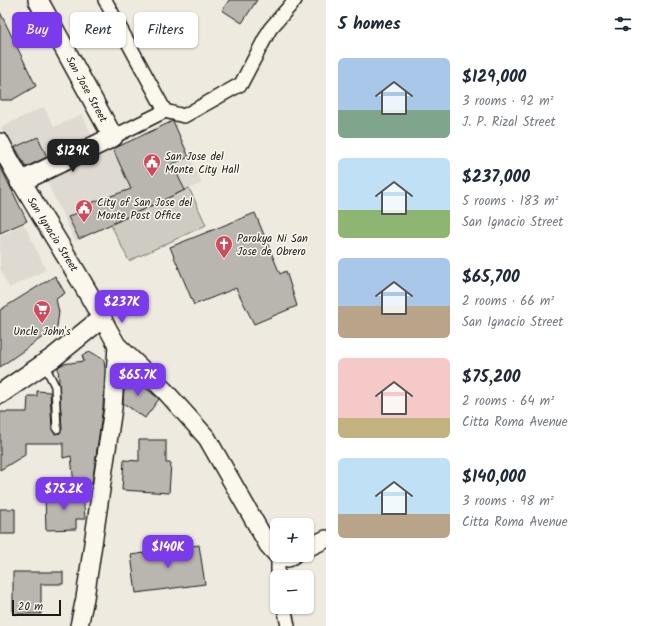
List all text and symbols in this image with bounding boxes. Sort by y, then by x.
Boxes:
text: 5 homes [338,11,401,38]
chip: Buy [12,12,62,48]
chip: Rent [70,12,126,48]
chip: Filters [134,12,198,48]
icon: filters [612,13,634,35]
street label: San Jose Street [60,53,112,127]
text: $129,000 [462,64,526,91]
icon: home [370,74,418,122]
text: 3 rooms · 92 m² [462,91,554,112]
text: J. P. Rizal Street [462,112,556,133]
pin: $129K [45,139,101,173]
text: $129K [56,141,90,162]
place label: San Jose del Monte City Hall [165,148,239,179]
public building icon: San Jose del Monte City Hall [142,152,162,177]
text: $237,000 [462,164,530,191]
icon: home [370,174,418,222]
text: 5 rooms · 183 m² [462,191,559,212]
street label: San Ignacio Street [22,193,83,276]
place label: City of San Jose del Monte Post Office [97,194,192,225]
public building icon: City of San Jose del Monte Post Office [74,198,94,223]
text: San Ignacio Street [462,212,563,233]
place label: Parokya Ni San Jose de Obrero [237,230,308,261]
church icon: Parokya Ni San Jose de Obrero [214,234,234,259]
text: $65,700 [462,264,520,291]
icon: home [370,274,418,322]
pin: $237K [94,290,150,324]
text: 2 rooms · 66 m² [462,291,554,312]
text: $237K [104,292,140,313]
supermarket icon: Uncle John's [32,299,52,324]
text: San Ignacio Street [462,312,563,333]
place label: Uncle John's [13,323,71,341]
pin: $65.7K [105,363,171,397]
text: $75,200 [462,364,521,391]
text: $65.7K [119,365,157,386]
icon: home [370,374,418,422]
text: 2 rooms · 64 m² [462,391,554,412]
text: Citta Roma Avenue [462,412,568,433]
text: $140,000 [462,464,526,491]
icon: home [370,474,418,522]
pin: $75.2K [31,477,97,511]
text: $75.2K [45,479,83,500]
text: 3 rooms · 98 m² [462,491,554,512]
text: Citta Roma Avenue [462,512,568,533]
map controls [270,518,314,614]
button: + [270,518,314,562]
pin: $140K [140,535,196,569]
text: $140K [151,537,185,558]
button: − [270,570,314,614]
scale bar [12,598,61,617]
text: 20 m [18,598,43,616]

